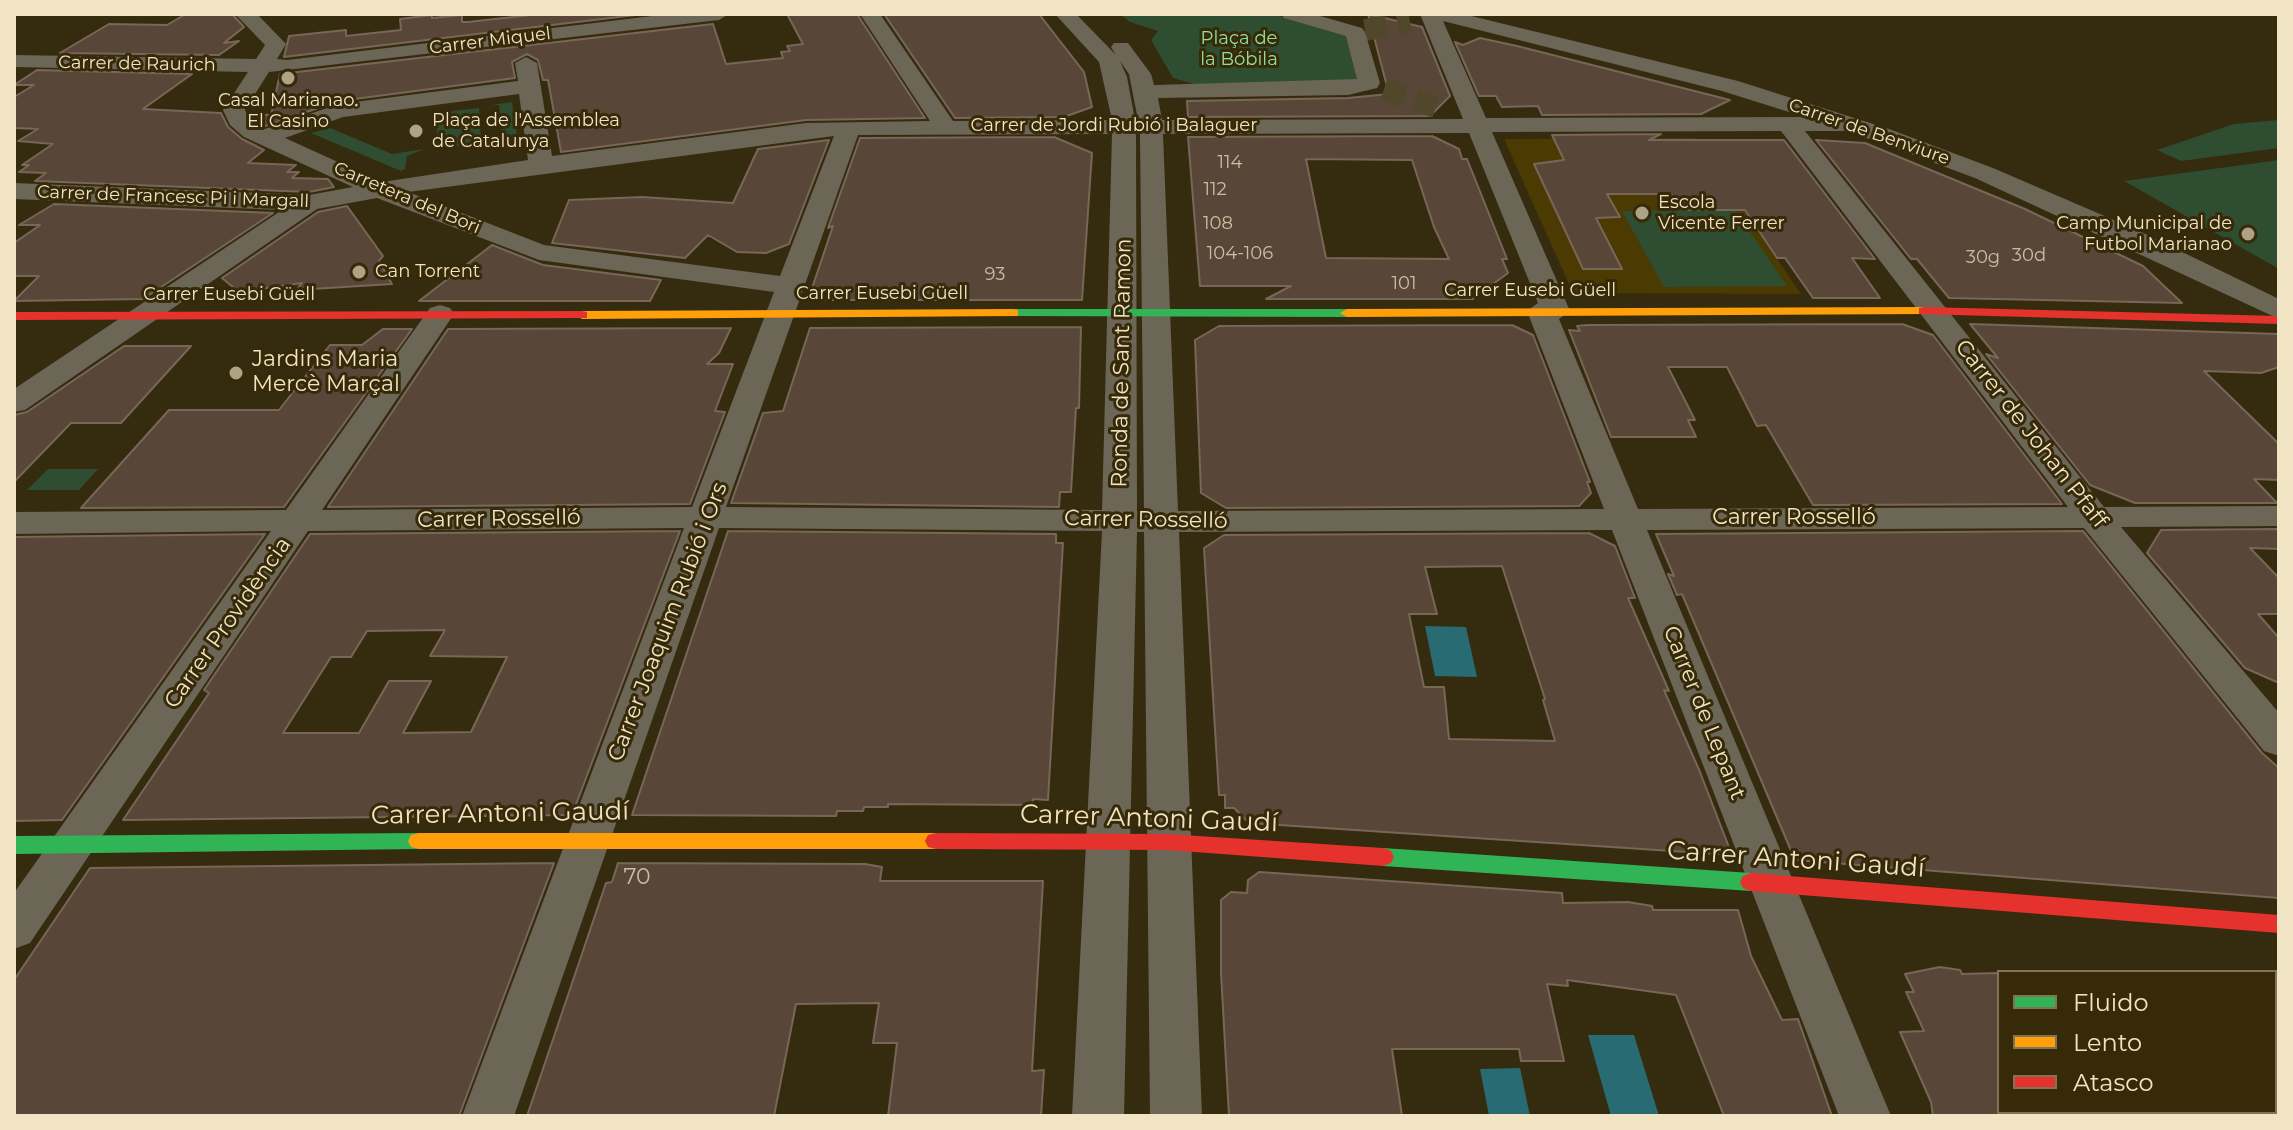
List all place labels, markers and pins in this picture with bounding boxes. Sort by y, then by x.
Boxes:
marker: Casal Marianao. El Casino [279,69,297,87]
place label: Casal Marianao. El Casino [218,90,358,132]
place label: Plaça de l'Assemblea de Catalunya [432,110,620,152]
marker: Plaça de l'Assemblea de Catalunya [407,122,425,140]
place label: Escola Vicente Ferrer [1658,192,1785,234]
marker: Escola Vicente Ferrer [1633,204,1651,222]
place label: Camp Municipal de Futbol Marianao [2056,213,2232,256]
marker: Camp Municipal de Futbol Marianao [2239,225,2257,243]
place label: Can Torrent [375,261,480,283]
marker: Can Torrent [350,263,368,281]
place label: Jardins Maria Mercè Marçal [252,347,400,398]
marker: Jardins Maria Mercè Marçal [227,364,245,382]

